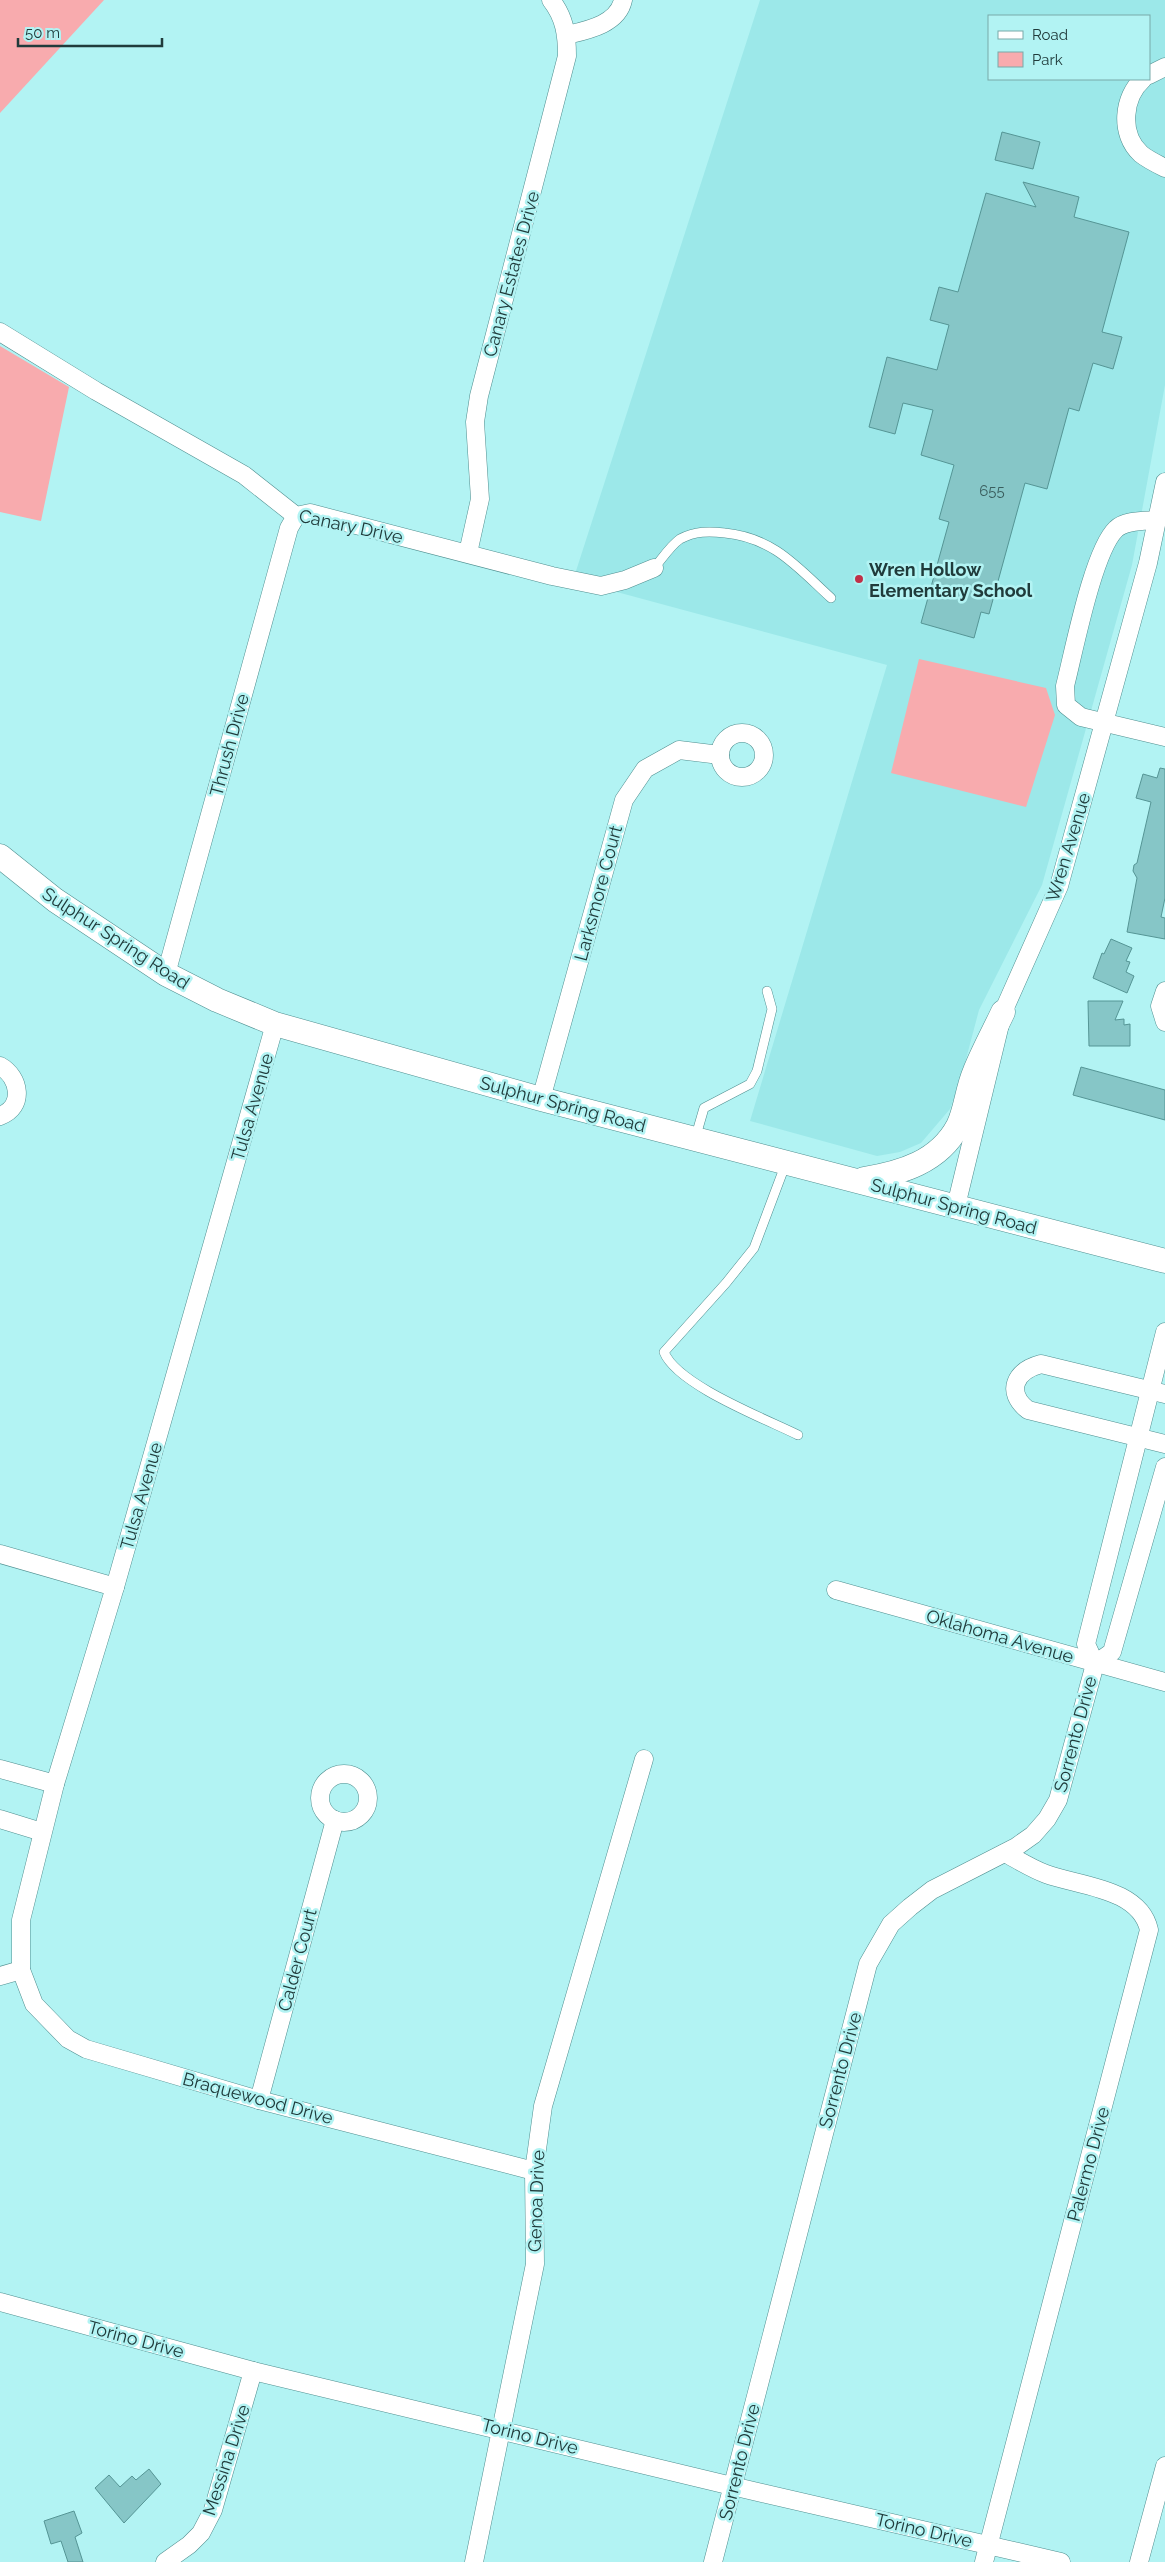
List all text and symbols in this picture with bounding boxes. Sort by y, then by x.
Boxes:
scale bar [18,15,161,47]
legend [988,15,1150,80]
text: 50 m [25,24,60,42]
text: Road [1032,26,1068,44]
text: Park [1032,51,1063,69]
street label: Canary Estates Drive [479,188,543,359]
house number: 655 [979,482,1005,500]
street label: Canary Drive [297,505,405,547]
place label: Wren Hollow Elementary School [869,559,1033,601]
marker: Wren Hollow Elementary School [853,573,865,585]
street label: Thrush Drive [205,691,253,799]
street label: Wren Avenue [1042,790,1095,904]
street label: Larksmore Court [570,823,626,963]
street label: Sulphur Spring Road [39,883,193,993]
street label: Tulsa Avenue [227,1050,277,1163]
street label: Sulphur Spring Road [478,1072,648,1136]
street label: Sulphur Spring Road [869,1174,1039,1238]
street label: Tulsa Avenue [116,1439,166,1552]
street label: Oklahoma Avenue [924,1605,1077,1667]
street label: Sorrento Drive [1049,1673,1101,1794]
street label: Calder Court [273,1906,321,2014]
street label: Sorrento Drive [814,2009,866,2130]
street label: Braquewood Drive [181,2068,336,2128]
street label: Palermo Drive [1063,2104,1113,2223]
street label: Genoa Drive [524,2149,548,2252]
street label: Torino Drive [86,2316,187,2362]
street label: Messina Drive [198,2401,254,2518]
street label: Sorrento Drive [714,2401,764,2522]
street label: Torino Drive [480,2414,581,2458]
street label: Torino Drive [874,2509,975,2551]

